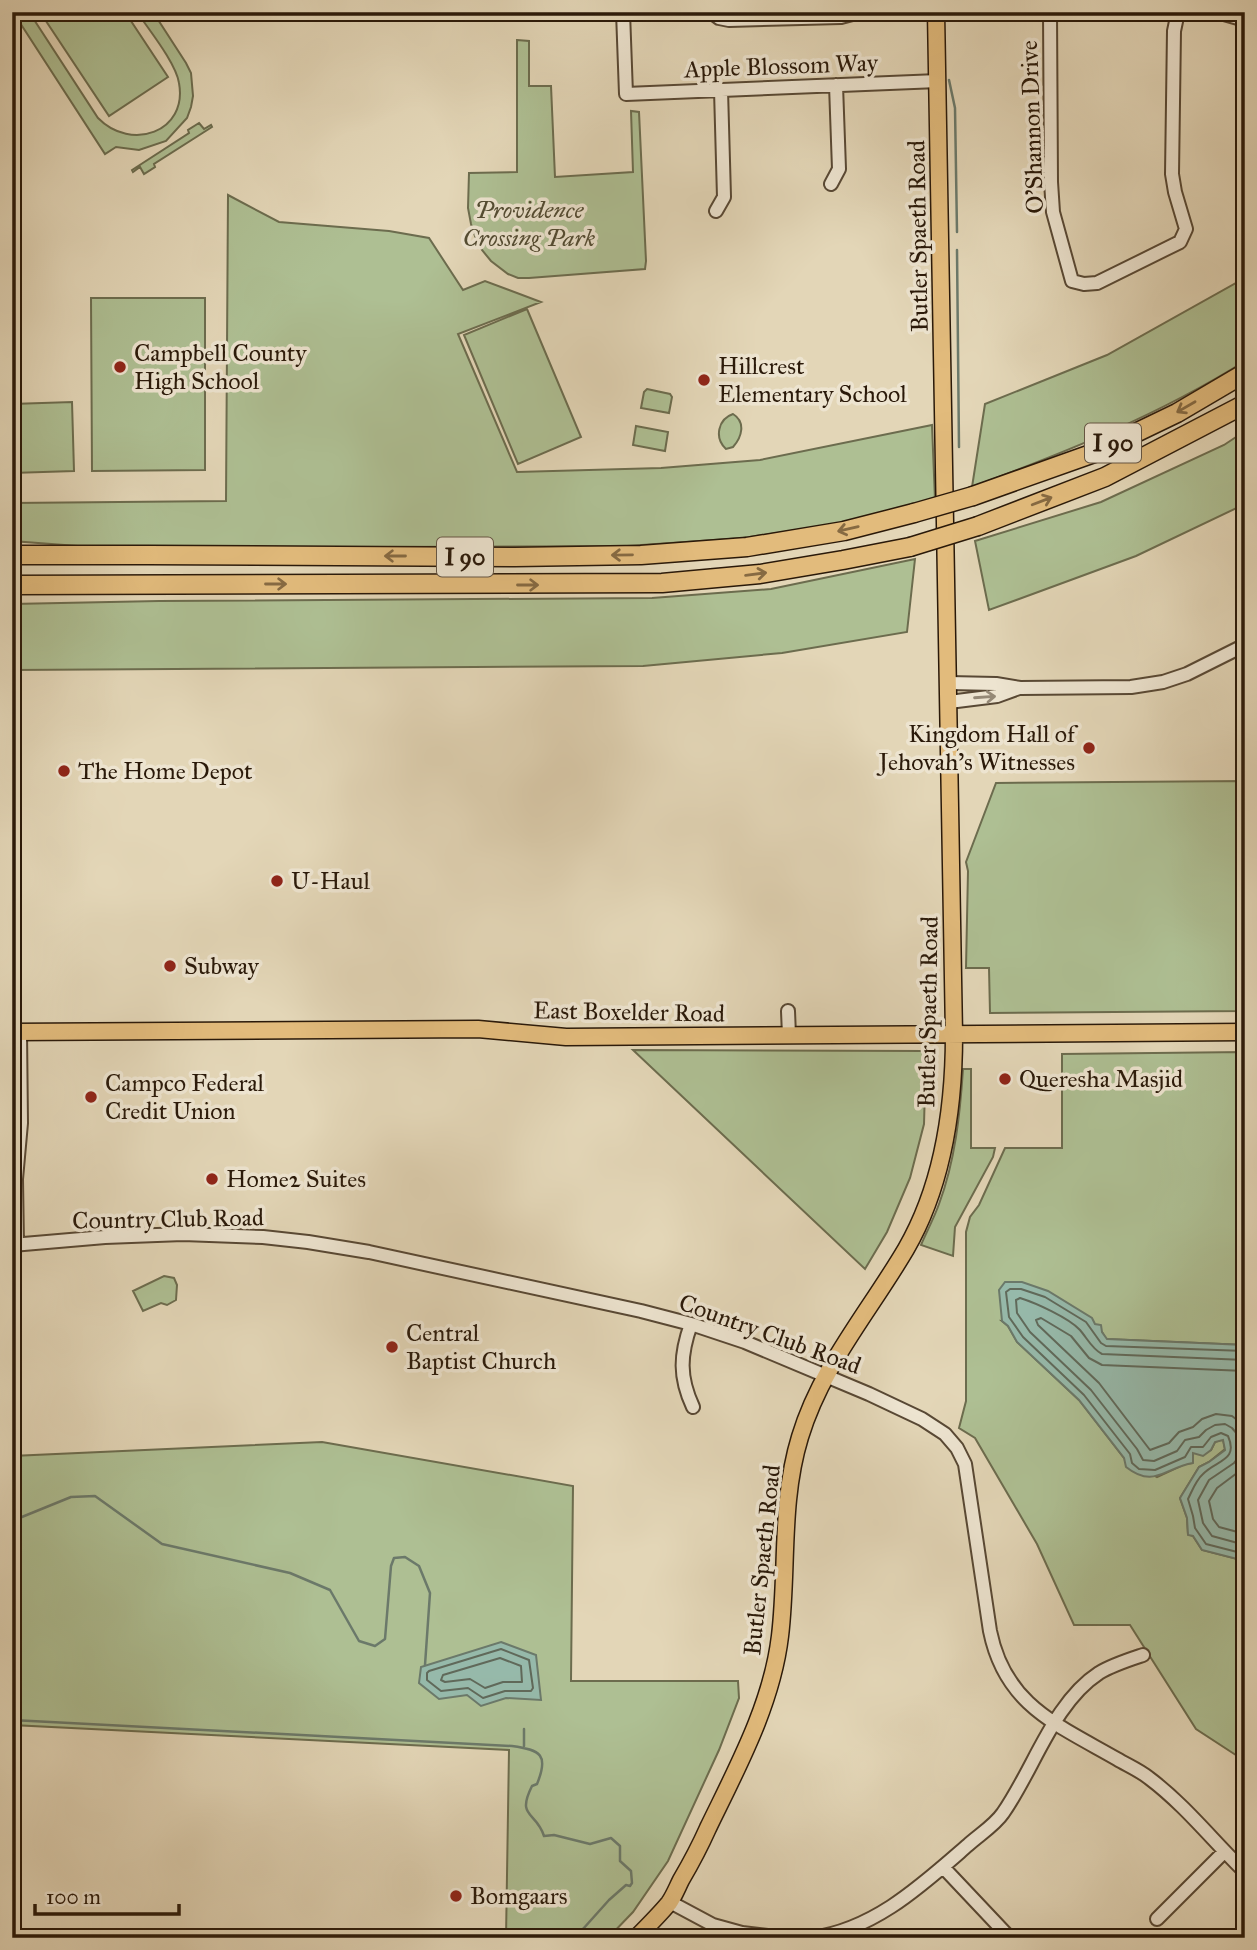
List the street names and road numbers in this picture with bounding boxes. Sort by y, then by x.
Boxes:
street label: O'Shannon Drive [1014,40,1050,214]
street label: Apple Blossom Way [683,48,879,84]
street label: Butler Spaeth Road [901,140,935,332]
road number: I 90 [1085,424,1141,462]
road number: I 90 [437,538,493,576]
street label: Butler Spaeth Road [911,916,945,1108]
street label: East Boxelder Road [533,995,725,1029]
street label: Country Club Road [72,1202,264,1236]
street label: Country Club Road [675,1287,865,1381]
street label: Butler Spaeth Road [737,1463,787,1657]

